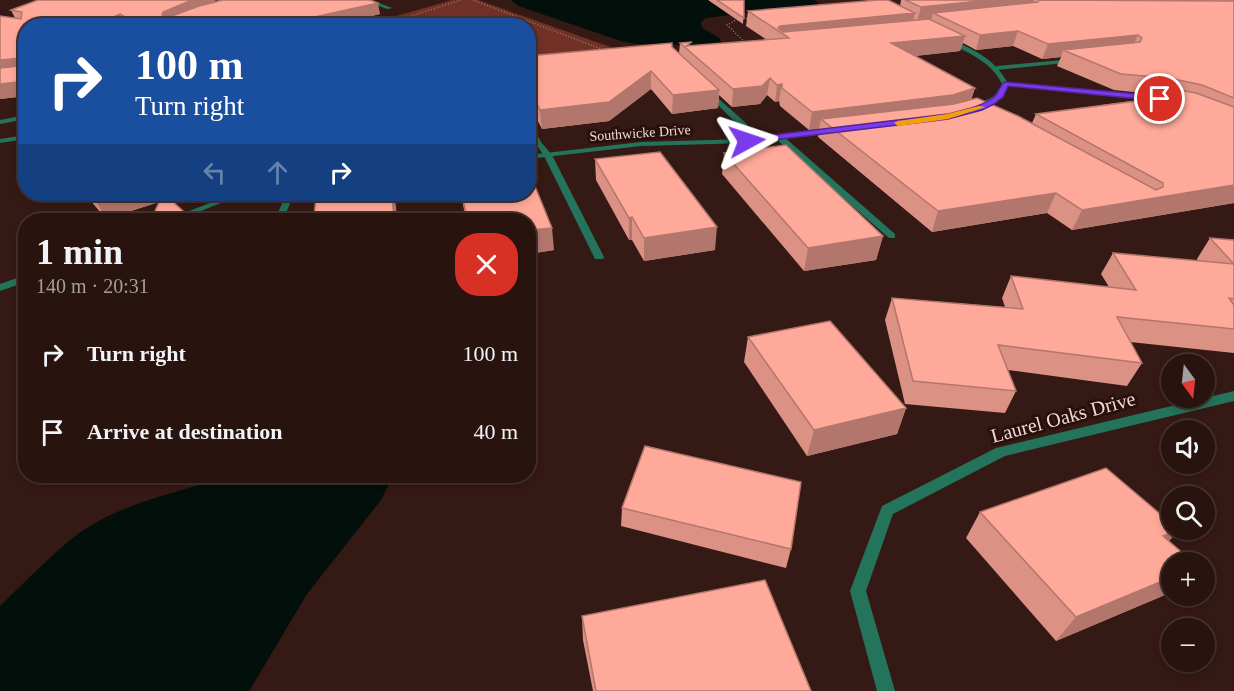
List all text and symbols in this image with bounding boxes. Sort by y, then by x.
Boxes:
icon: right [36,42,114,120]
text: 100 m [135,42,244,88]
pin [1134,73,1185,124]
icon: arrive [1143,82,1176,115]
text: Turn right [135,91,244,121]
position arrow [715,109,779,173]
street label: Southwicke Drive [589,122,691,144]
icon: left [198,156,231,189]
icon: ahead [261,156,294,189]
icon: right [324,156,357,189]
text: 1 min [36,232,123,272]
button: close [455,233,518,296]
text: 140 m · 20:31 [36,275,149,297]
icon: right [36,338,69,371]
text: Turn right [87,341,186,366]
text: 100 m [462,341,518,366]
north arrow [1161,354,1215,408]
map controls [1161,354,1215,672]
street label: Laurel Oaks Drive [988,387,1138,447]
icon: arrive [36,416,69,449]
text: Arrive at destination [87,419,283,444]
text: 40 m [473,419,518,444]
button: sound [1161,420,1215,474]
button: search [1161,486,1215,540]
button: + [1161,552,1215,606]
button: − [1161,618,1215,672]

